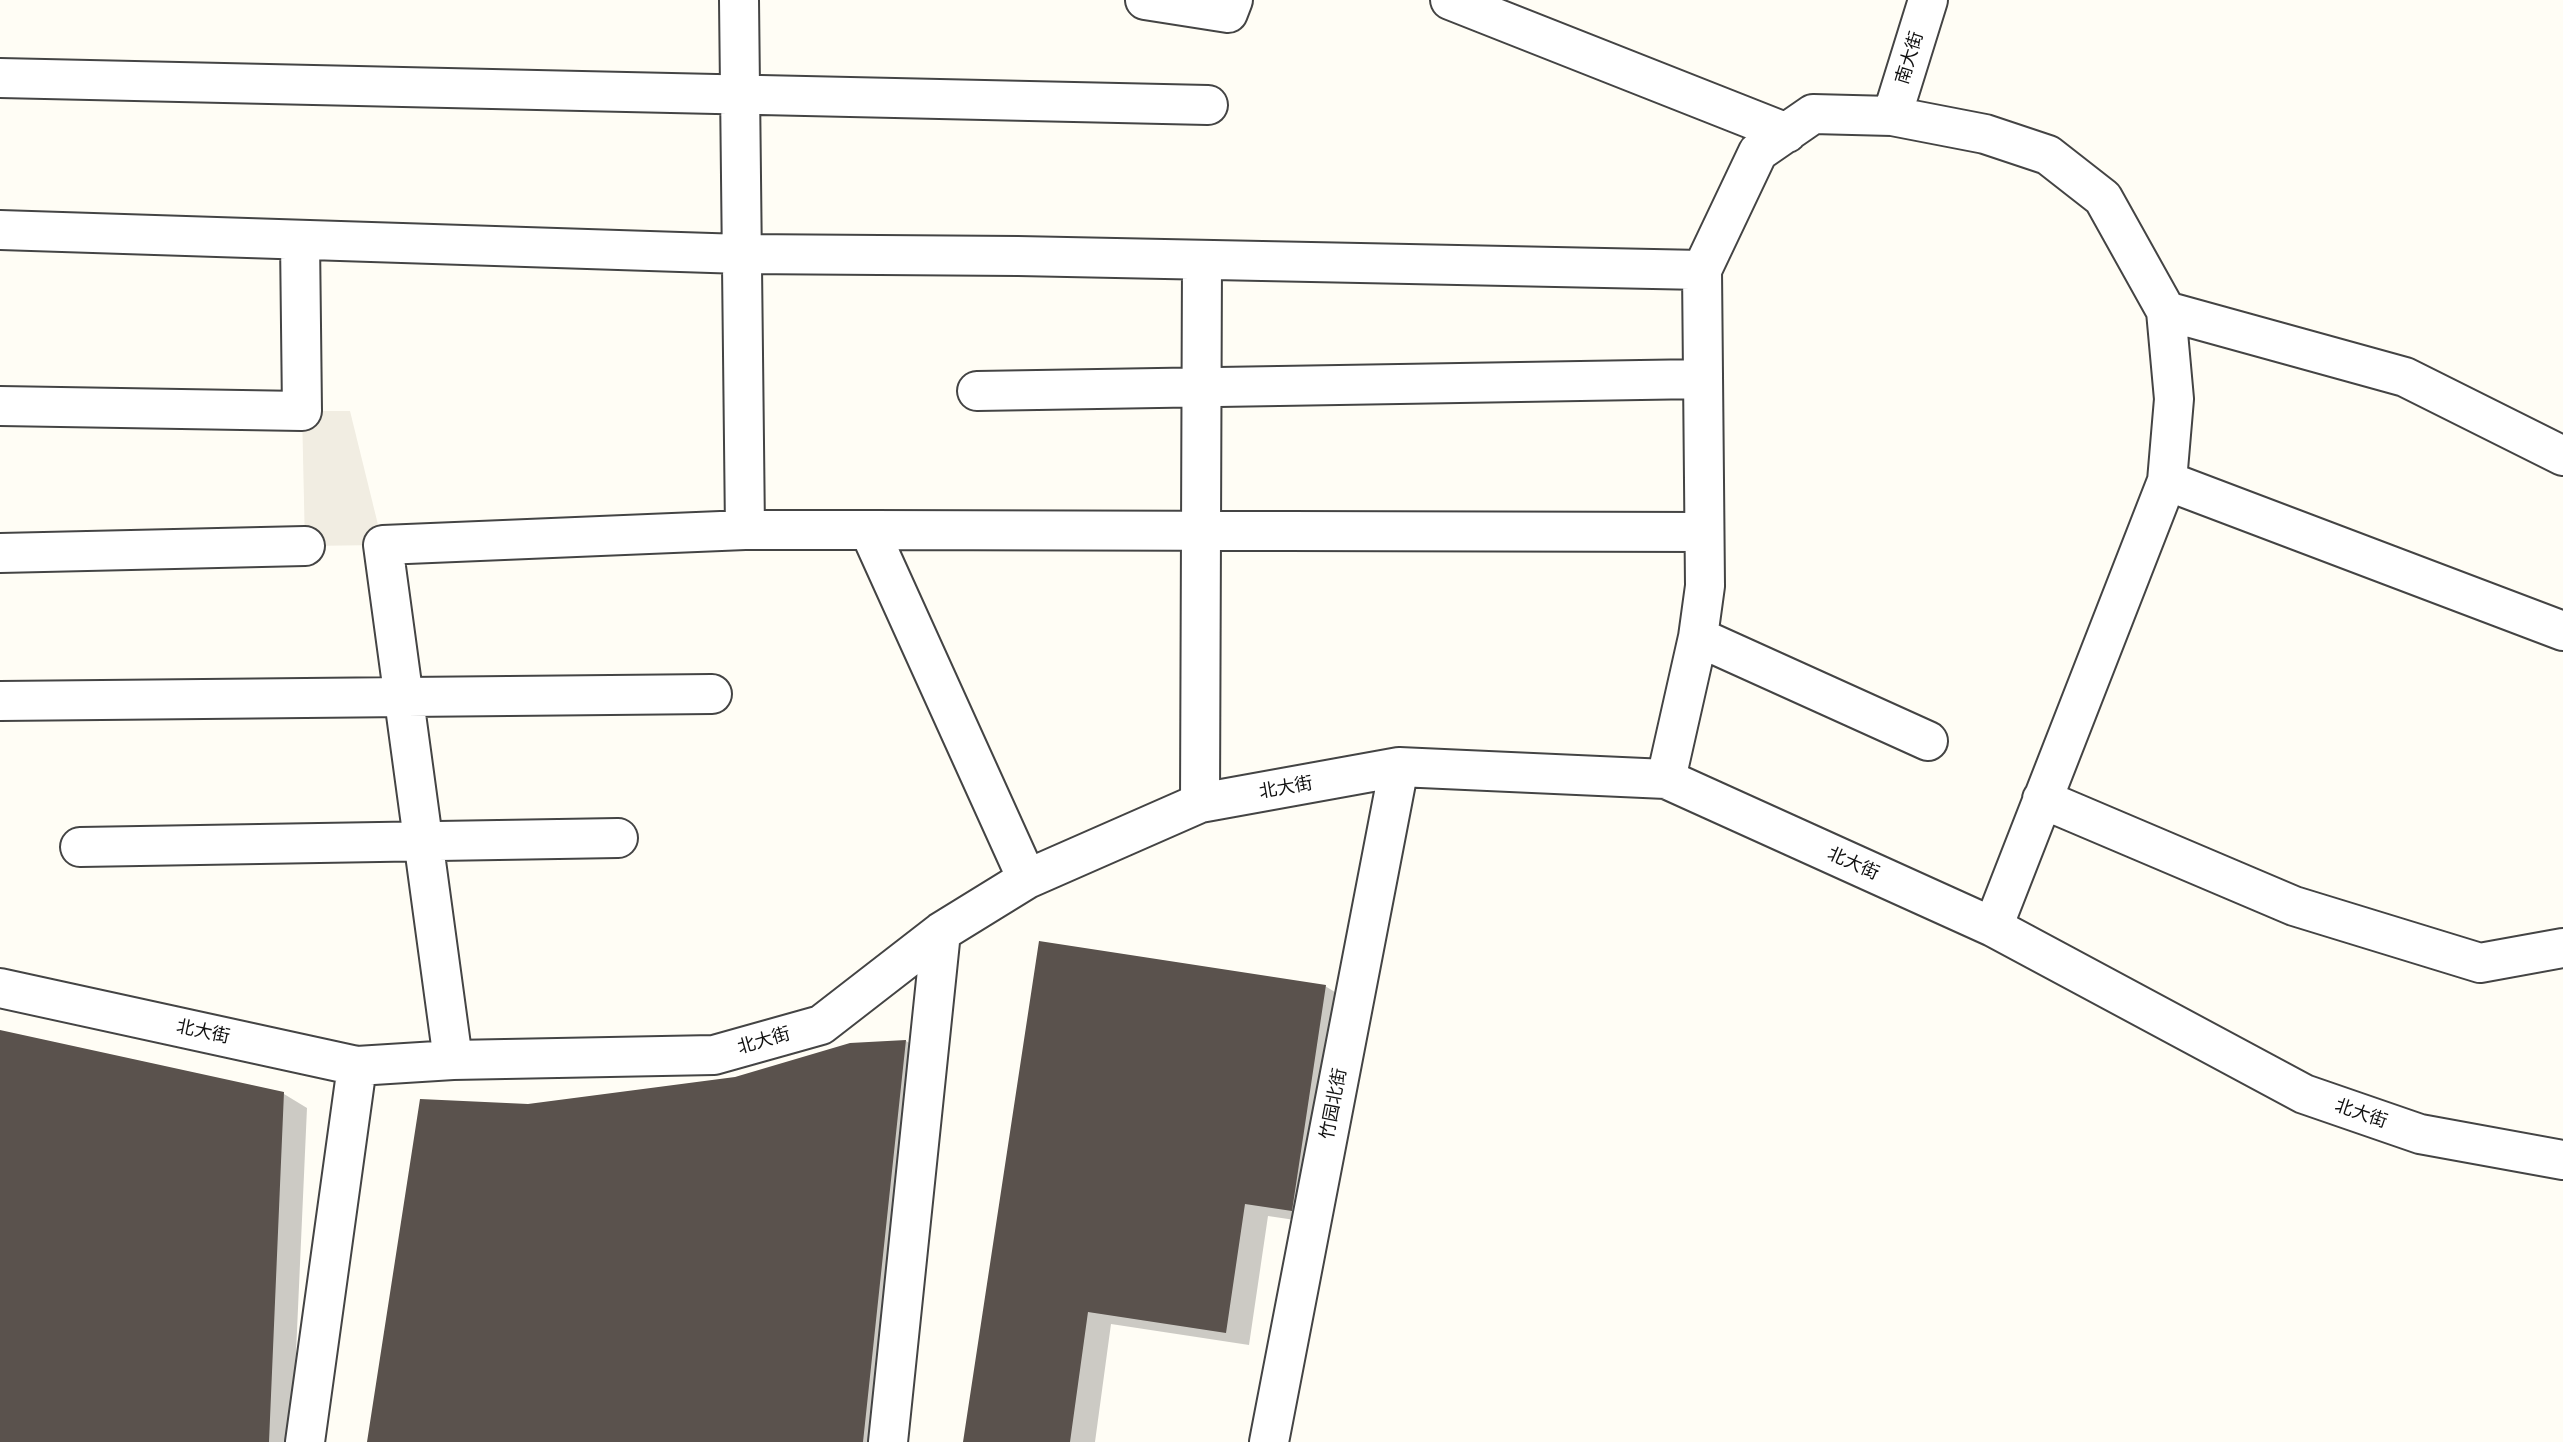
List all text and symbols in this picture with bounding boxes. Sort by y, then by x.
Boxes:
street label: 南大街 [1892,29,1928,87]
street label: 北大街 [1258,773,1314,803]
street label: 北大街 [1824,843,1882,885]
street label: 北大街 [174,1016,232,1048]
street label: 北大街 [735,1023,793,1059]
street label: 竹园北街 [1317,1067,1351,1141]
street label: 北大街 [2332,1095,2390,1133]

